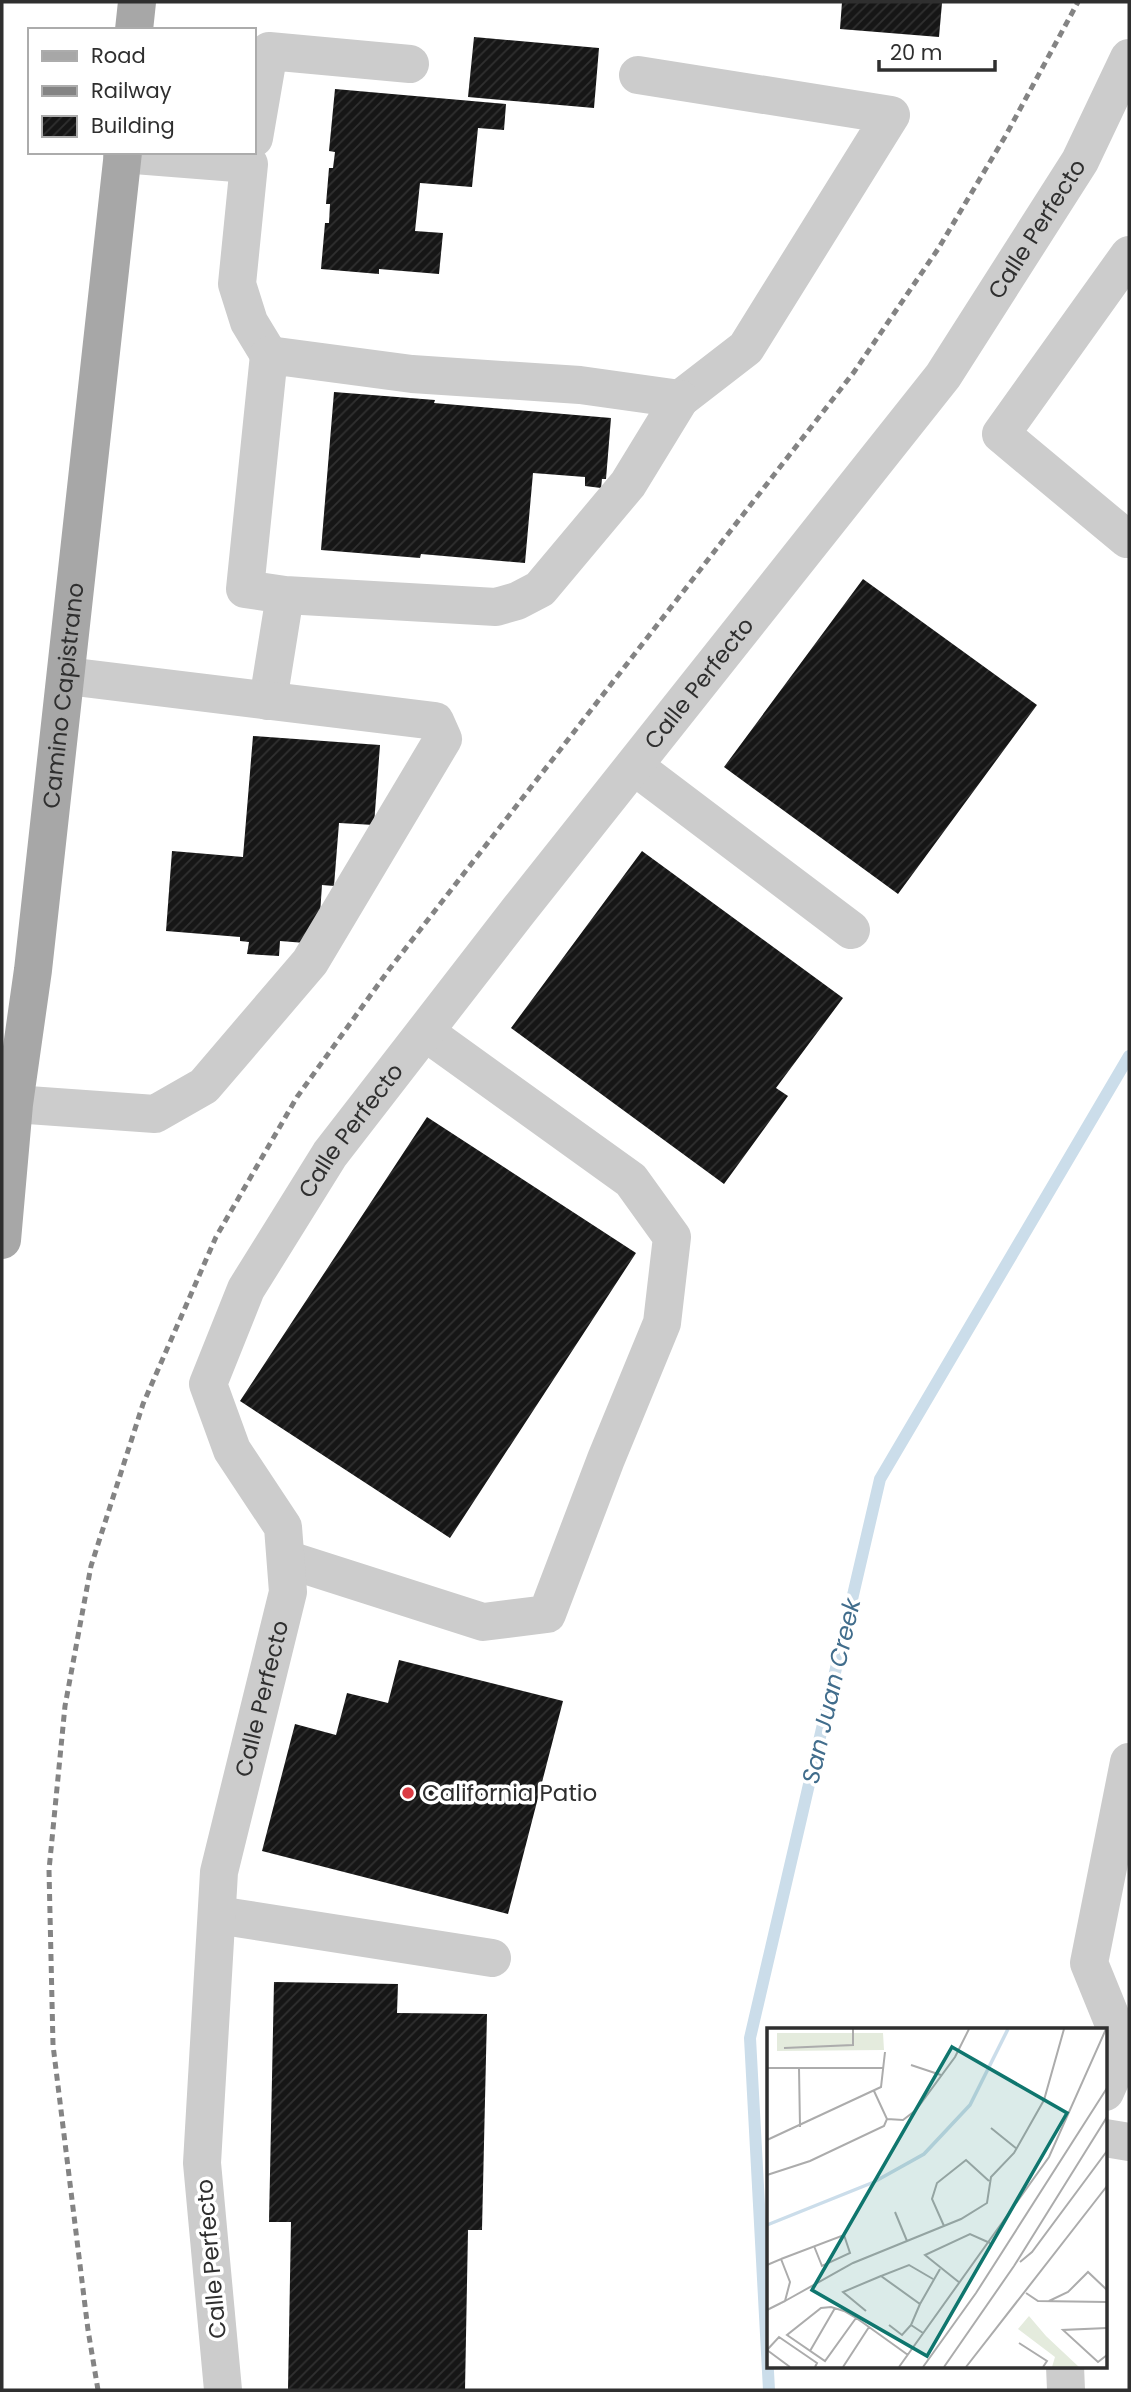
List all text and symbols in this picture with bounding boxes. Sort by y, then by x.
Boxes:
legend [28,28,256,154]
scale bar [879,28,995,72]
text: 20 m [890,38,943,67]
text: Road [91,41,146,70]
text: Railway [91,76,172,105]
text: Building [91,111,175,140]
street label: Calle Perfecto [980,153,1093,305]
street label: Camino Capistrano [35,581,92,810]
street label: Calle Perfecto [637,611,761,756]
street label: Calle Perfecto [291,1056,411,1204]
water label: San Juan Creek [794,1594,869,1787]
street label: Calle Perfecto [227,1617,296,1780]
place label: California Patio [422,1777,597,1809]
marker: California Patio [400,1785,416,1801]
inset map [767,2028,1106,2368]
street label: Calle Perfecto [188,2178,234,2340]

